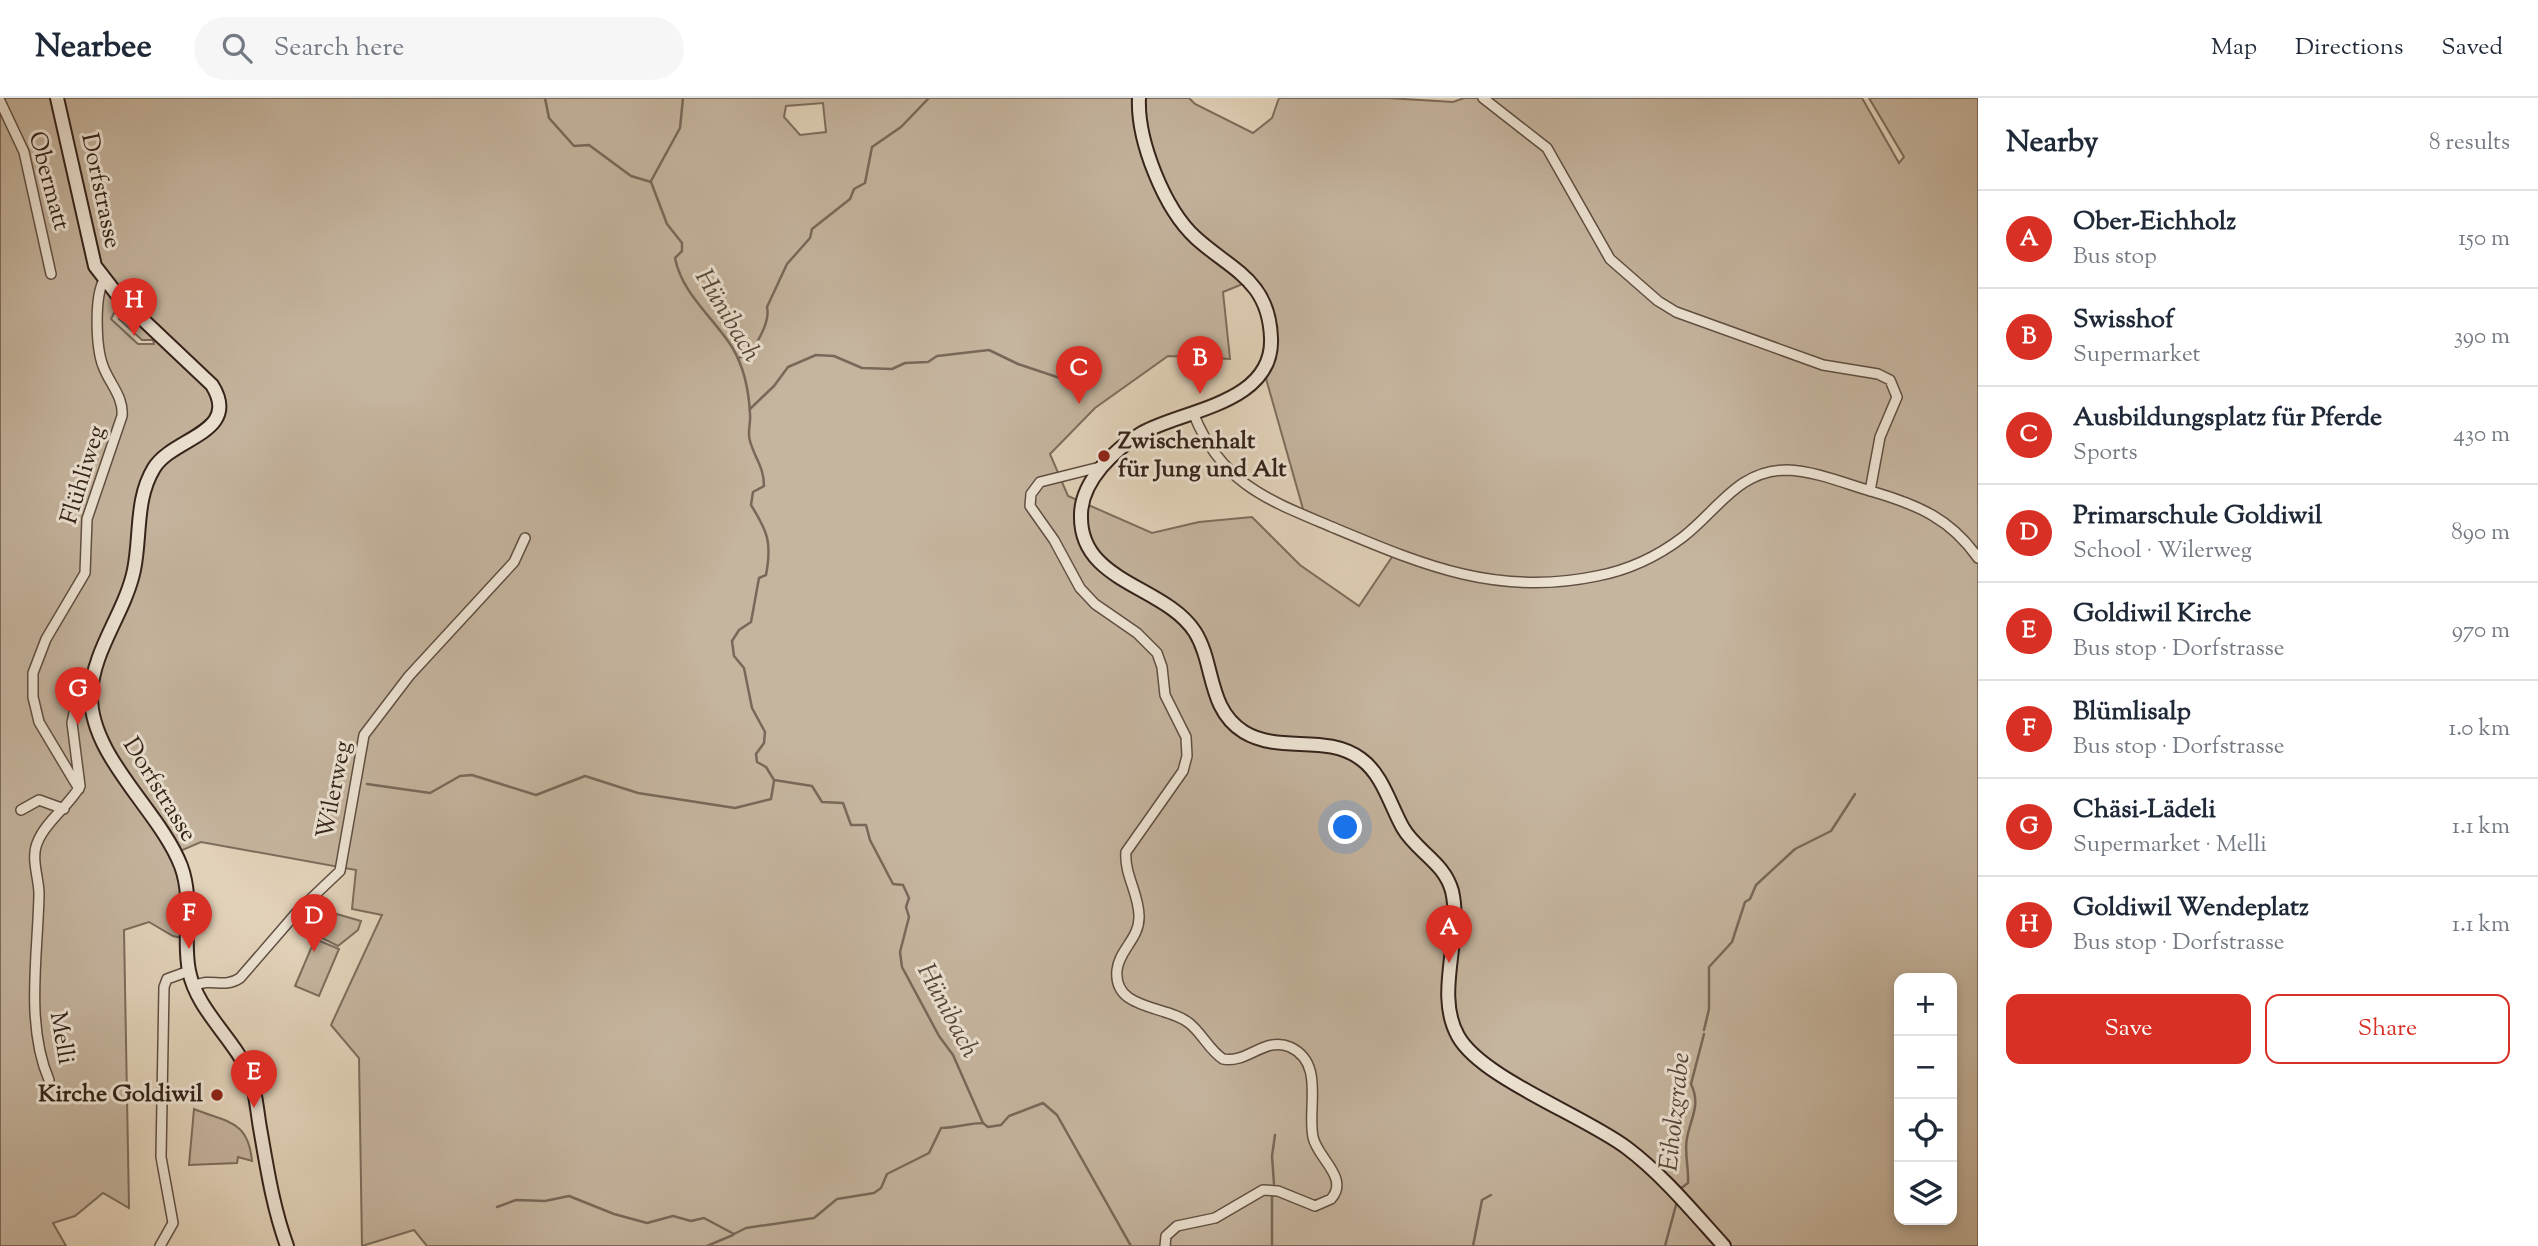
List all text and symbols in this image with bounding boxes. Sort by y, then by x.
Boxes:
search box [194,17,684,80]
text: Nearbee [35,24,152,72]
icon: search [218,29,256,67]
text: Search here [274,30,404,67]
text: Map [2211,31,2257,65]
text: Directions [2295,31,2403,65]
text: Saved [2441,31,2503,65]
text: Nearby [2006,122,2098,165]
text: 8 results [2429,127,2510,160]
street label: Obermatt [19,128,77,234]
street label: Dorfstrasse [71,130,129,252]
text: Ober-Eichholz [2073,204,2236,241]
text: A [2020,223,2038,256]
text: 150 m [2458,223,2510,256]
text: Bus stop [2073,241,2157,274]
water label: Hünibach [685,263,769,370]
pin: H [111,278,157,336]
text: Swisshof [2073,302,2174,339]
text: B [2022,321,2036,354]
text: 390 m [2454,321,2510,354]
pin: B [1177,336,1223,394]
text: Supermarket [2073,339,2200,372]
pin: C [1056,346,1102,404]
text: Ausbildungsplatz für Pferde [2073,400,2382,437]
text: C [2020,419,2038,452]
text: 430 m [2453,419,2510,452]
street label: Flühliweg [53,421,115,528]
place label: Zwischenhalt für Jung und Alt [1118,425,1287,487]
text: Sports [2073,437,2138,470]
marker: Zwischenhalt für Jung und Alt [1096,448,1112,464]
text: Primarschule Goldiwil [2073,498,2322,535]
text: D [2020,517,2038,550]
text: 890 m [2451,517,2510,550]
text: School · Wilerweg [2073,535,2252,568]
text: Goldiwil Kirche [2073,596,2252,633]
text: E [2022,615,2036,648]
text: 970 m [2452,615,2510,648]
text: Bus stop · Dorfstrasse [2073,633,2285,666]
pin: G [55,667,101,725]
text: Blümlisalp [2073,694,2191,731]
text: F [2023,713,2035,746]
text: 1.0 km [2448,713,2510,746]
street label: Dorfstrasse [114,731,204,849]
text: Bus stop · Dorfstrasse [2073,731,2285,764]
street label: Wilerweg [309,738,361,842]
text: Chäsi-Lädeli [2073,792,2216,829]
your location [1328,810,1362,844]
text: G [2020,811,2038,844]
text: 1.1 km [2452,811,2510,844]
text: Supermarket · Melli [2073,829,2267,862]
text: Goldiwil Wendeplatz [2073,890,2309,927]
pin: F [166,891,212,949]
pin: D [291,894,337,952]
pin: A [1426,905,1472,963]
text: H [2020,909,2038,942]
text: 1.1 km [2452,909,2510,942]
text: Bus stop · Dorfstrasse [2073,927,2285,960]
water label: Hünibach [907,957,988,1065]
map controls [1894,973,1957,1225]
button: + [1894,973,1957,1036]
button: Save [2006,994,2251,1064]
button: Share [2265,994,2510,1064]
street label: Melli [40,1009,82,1067]
button: − [1894,1036,1957,1099]
pin: E [231,1050,277,1108]
water label: Eiholzgrabe [1651,1051,1701,1173]
place label: Kirche Goldiwil [38,1078,203,1112]
marker: Kirche Goldiwil [209,1087,225,1103]
button: locate [1894,1099,1957,1162]
button: layers [1894,1162,1957,1225]

